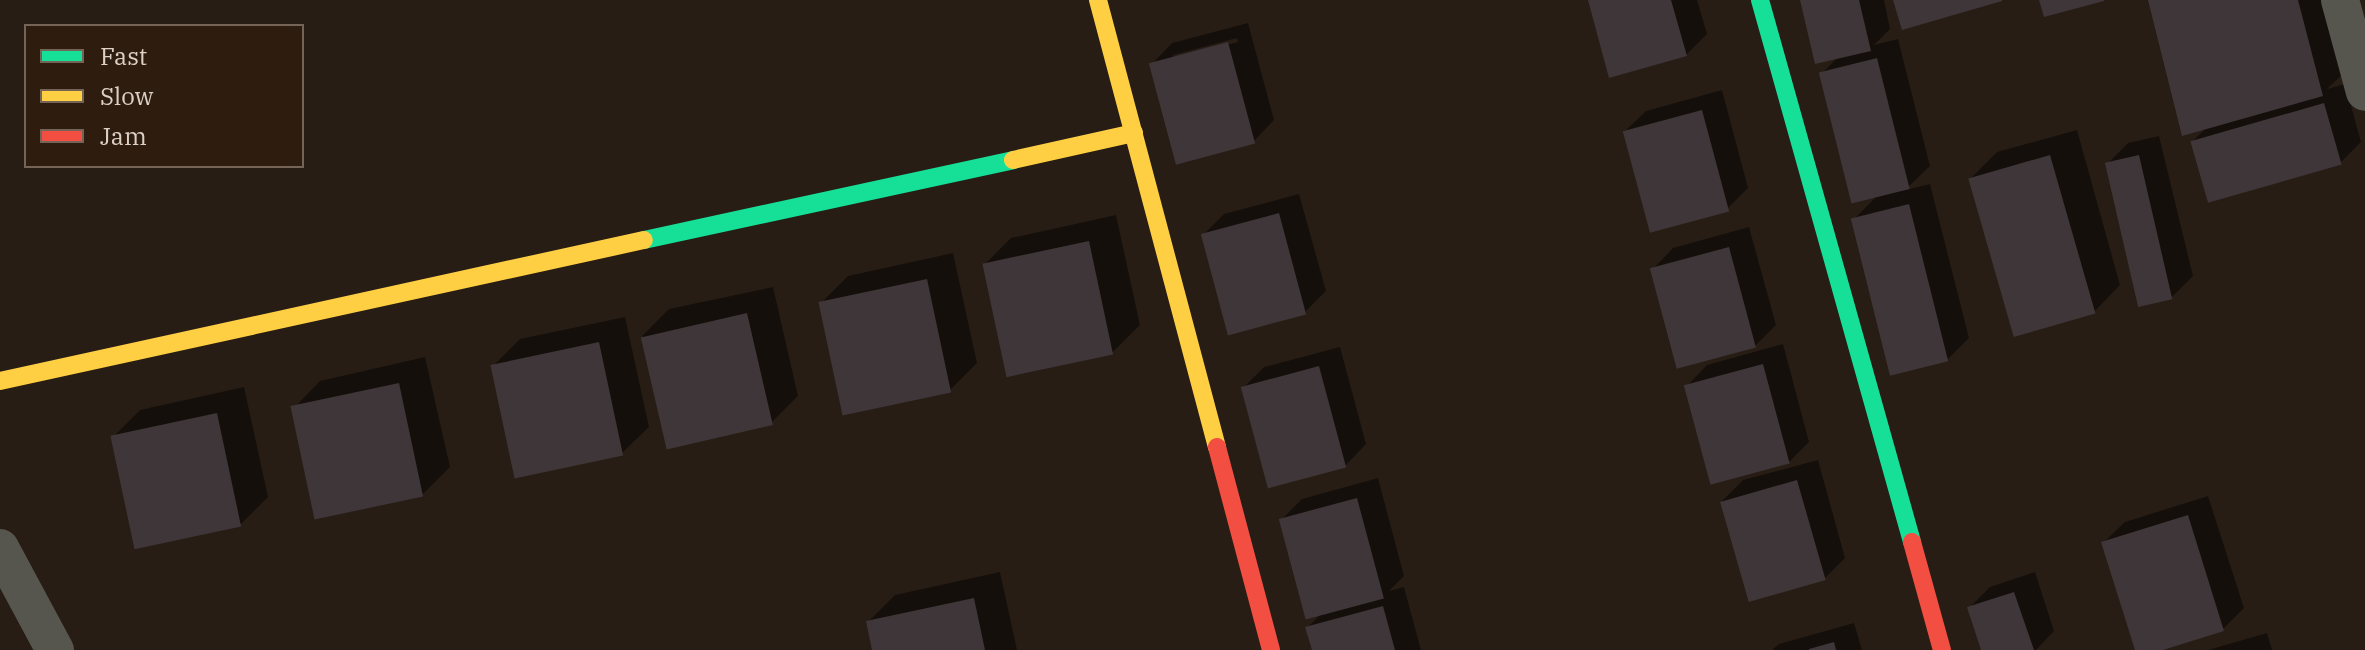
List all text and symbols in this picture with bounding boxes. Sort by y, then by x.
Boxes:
legend [24,24,304,168]
text: Fast [100,40,147,72]
text: Slow [100,80,153,112]
text: Jam [100,120,147,152]

